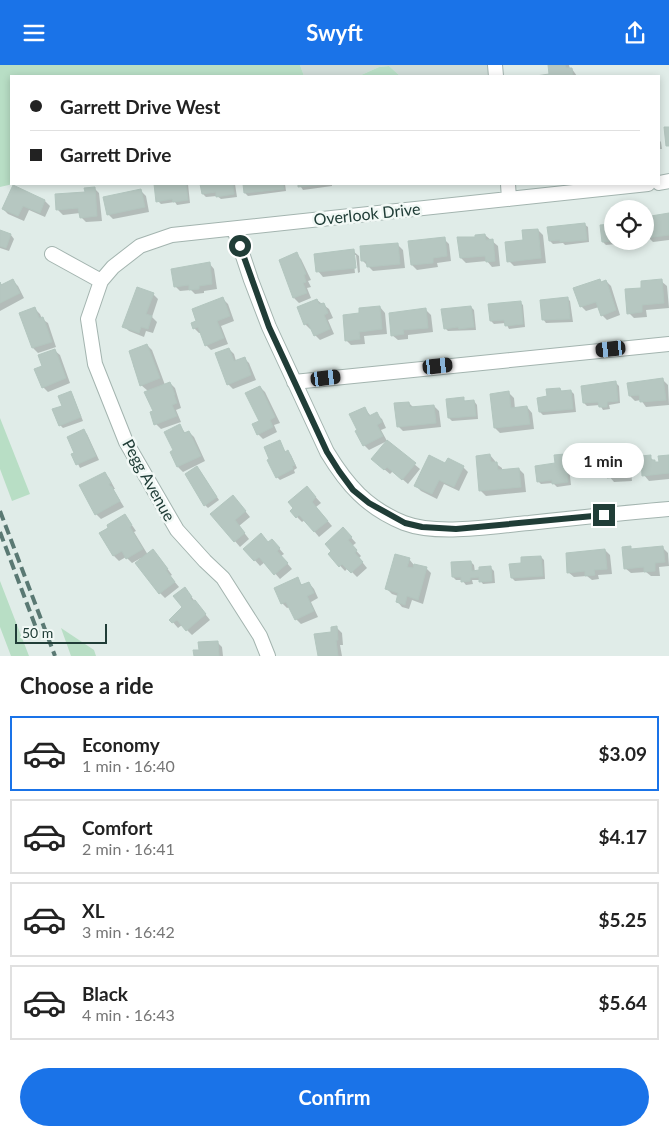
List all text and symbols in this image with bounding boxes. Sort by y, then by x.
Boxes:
icon: menu [20,19,48,47]
text: Swyft [306,19,363,46]
icon: share [621,19,649,47]
text: Garrett Drive West [60,95,220,118]
text: Garrett Drive [60,143,171,166]
street label: Overlook Drive [313,198,421,229]
map controls [604,200,654,250]
button: locate [604,200,654,250]
route start [229,235,251,257]
car [595,340,626,358]
car [422,357,453,375]
car [310,369,341,387]
street label: Pegg Avenue [119,435,180,524]
callout: 1 min [563,443,645,477]
text: 1 min [583,451,623,470]
route end [593,504,615,526]
scale bar [15,621,108,644]
text: 50 m [22,624,53,641]
text: Choose a ride [20,672,154,699]
icon: car [22,731,67,776]
text: Economy [82,733,160,756]
text: $3.09 [598,742,647,765]
text: 1 min · 16:40 [82,756,175,775]
icon: car [22,814,67,859]
text: Comfort [82,816,153,839]
text: $4.17 [598,825,647,848]
text: 2 min · 16:41 [82,839,175,858]
icon: car [22,897,67,942]
text: XL [82,899,105,922]
text: $5.25 [598,908,647,931]
text: 3 min · 16:42 [82,922,175,941]
icon: car [22,980,67,1025]
text: Black [82,982,128,1005]
text: $5.64 [598,991,647,1014]
text: 4 min · 16:43 [82,1005,175,1024]
button: Confirm [20,1068,649,1126]

